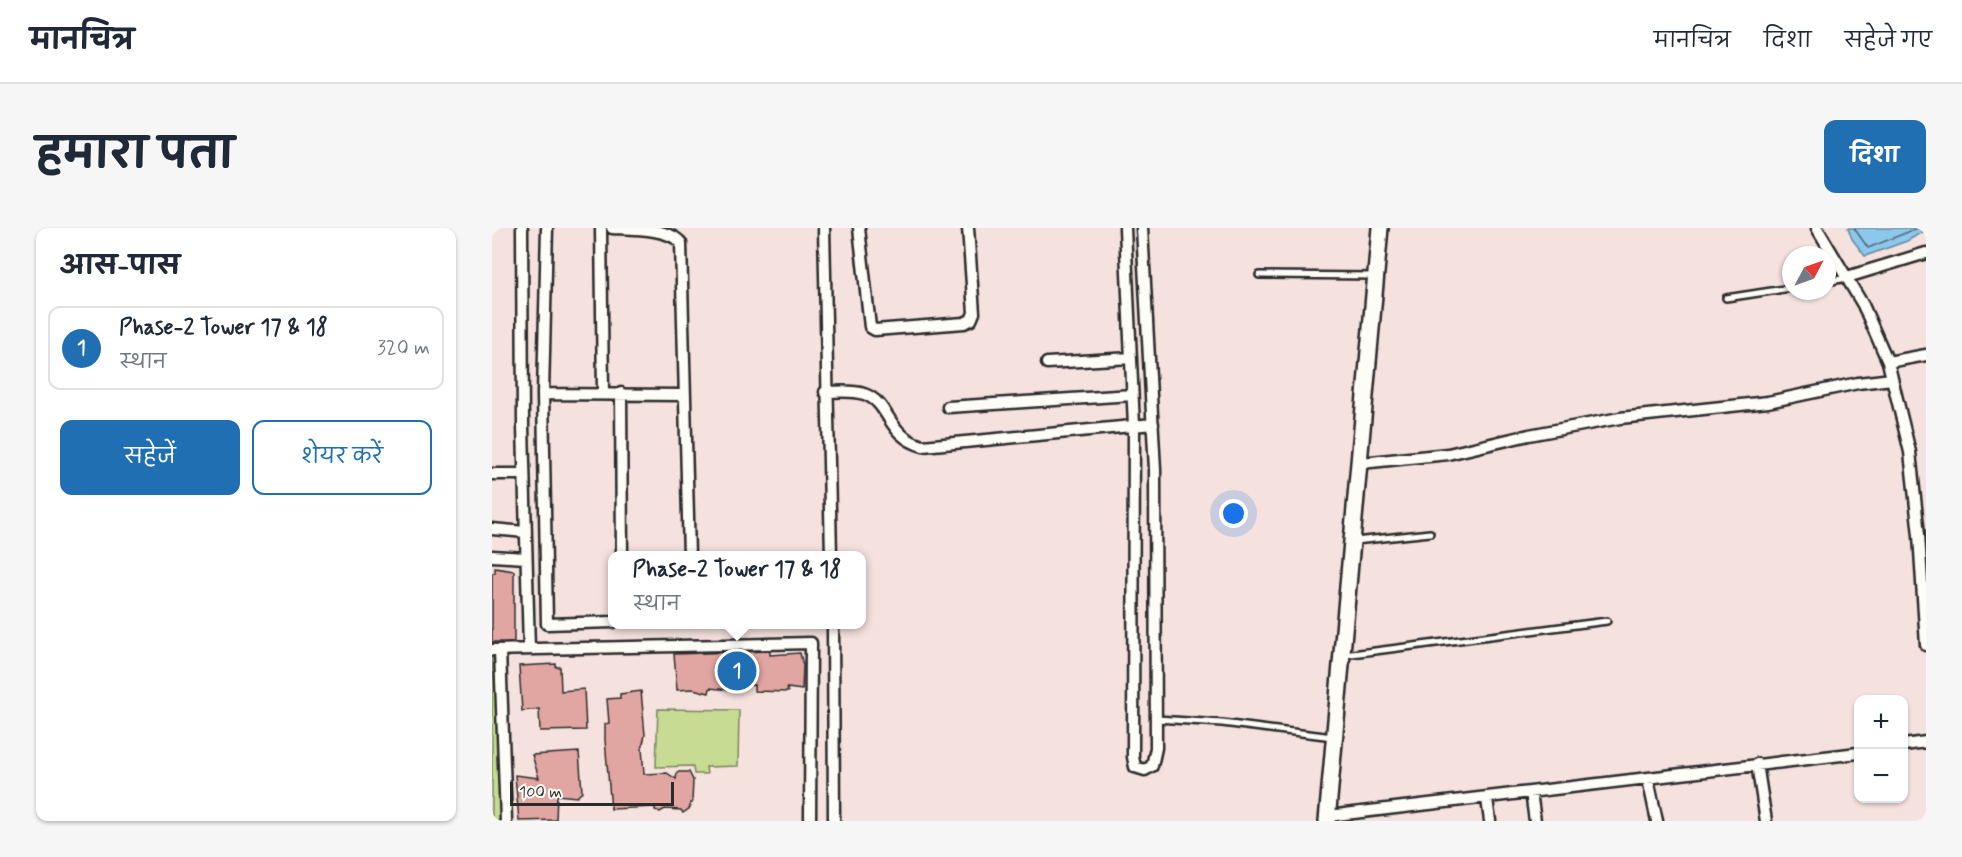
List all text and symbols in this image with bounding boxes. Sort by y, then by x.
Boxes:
text: मानचित्र [30,23,134,60]
text: मानचित्र [1654,27,1731,55]
text: दिशा [1764,27,1811,55]
text: सहेजे गए [1844,27,1932,55]
button: दिशा [1824,120,1926,193]
text: हमारा पता [36,128,234,183]
north arrow [1782,246,1836,300]
text: आस-पास [60,250,180,284]
text: Phase-2 Tower 17 & 18 [119,314,328,342]
text: 1 [77,335,86,362]
text: 320 m [377,335,430,362]
text: स्थान [119,349,166,376]
button: सहेजें [60,420,240,495]
button: शेयर करें [252,420,432,495]
your location [1219,499,1248,528]
popup [608,551,866,629]
text: Phase-2 Tower 17 & 18 [633,556,841,584]
text: स्थान [633,591,680,618]
pin: 1 [718,648,756,694]
map controls [1854,695,1908,803]
button: + [1854,695,1908,749]
button: − [1854,749,1908,803]
scale bar [510,779,674,806]
text: 100 m [519,782,562,803]

